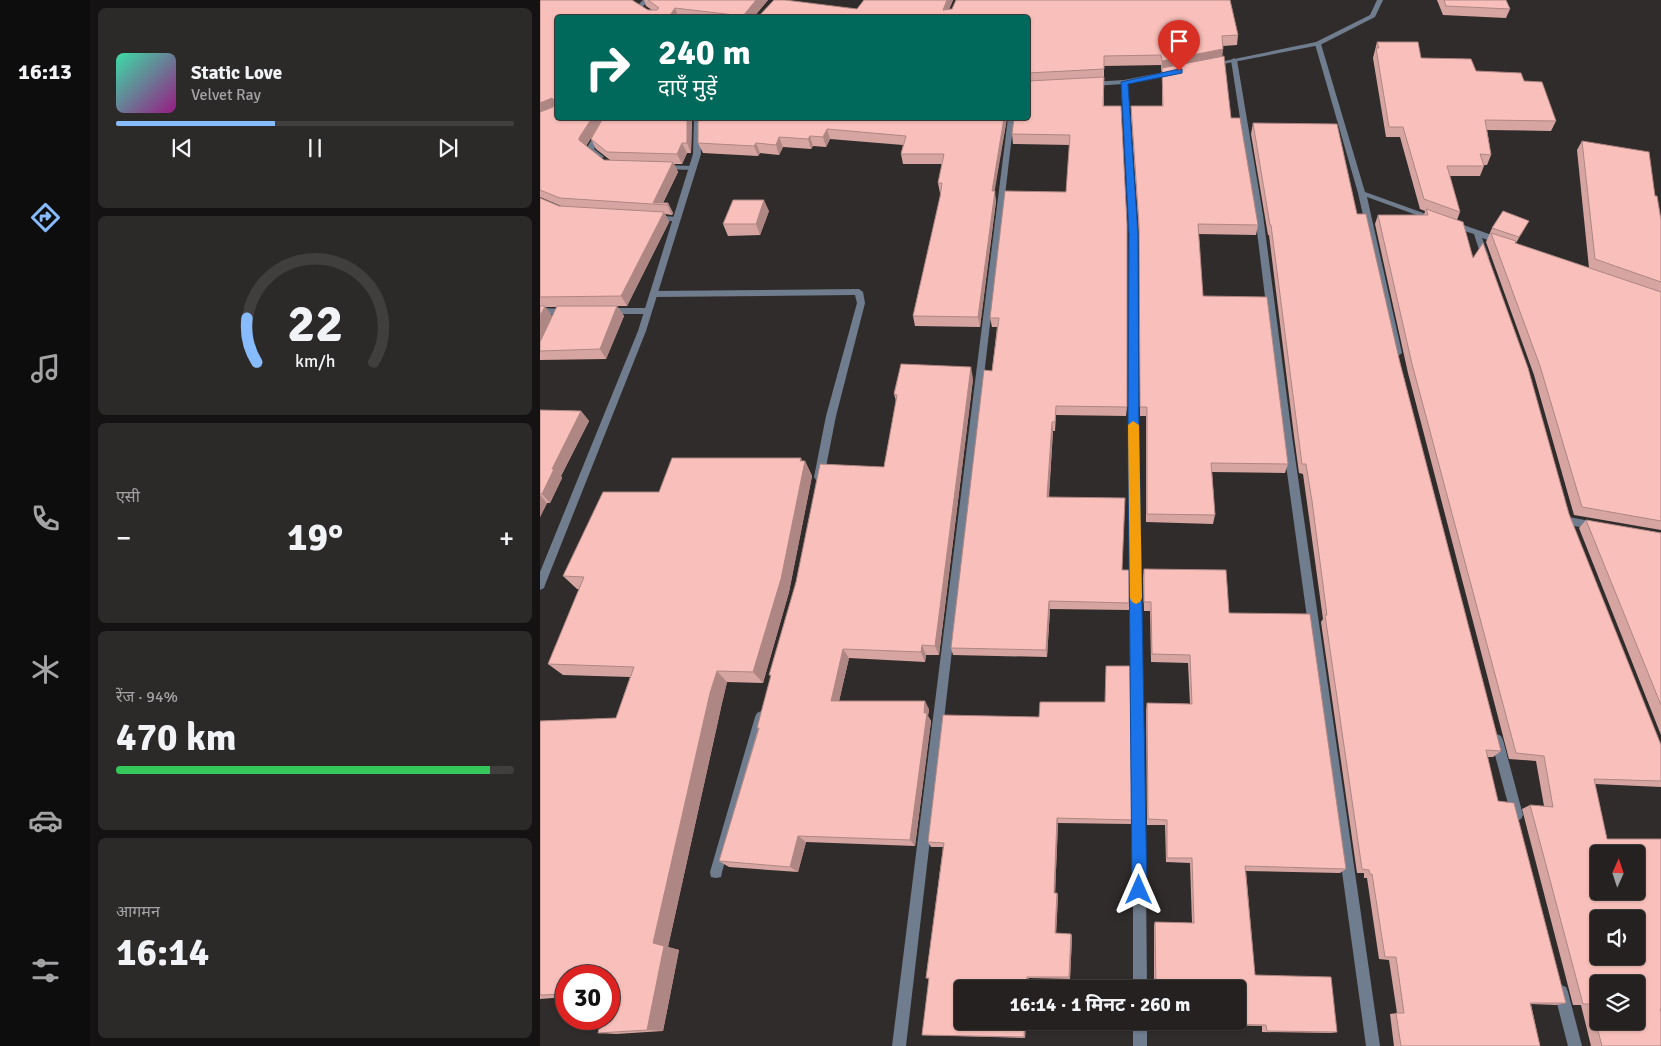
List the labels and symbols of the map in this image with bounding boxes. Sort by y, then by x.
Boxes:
pin [1158,20,1200,71]
north arrow [1590,845,1645,900]
position arrow [1112,863,1164,915]
speed limit sign: 30 [555,965,620,1030]

